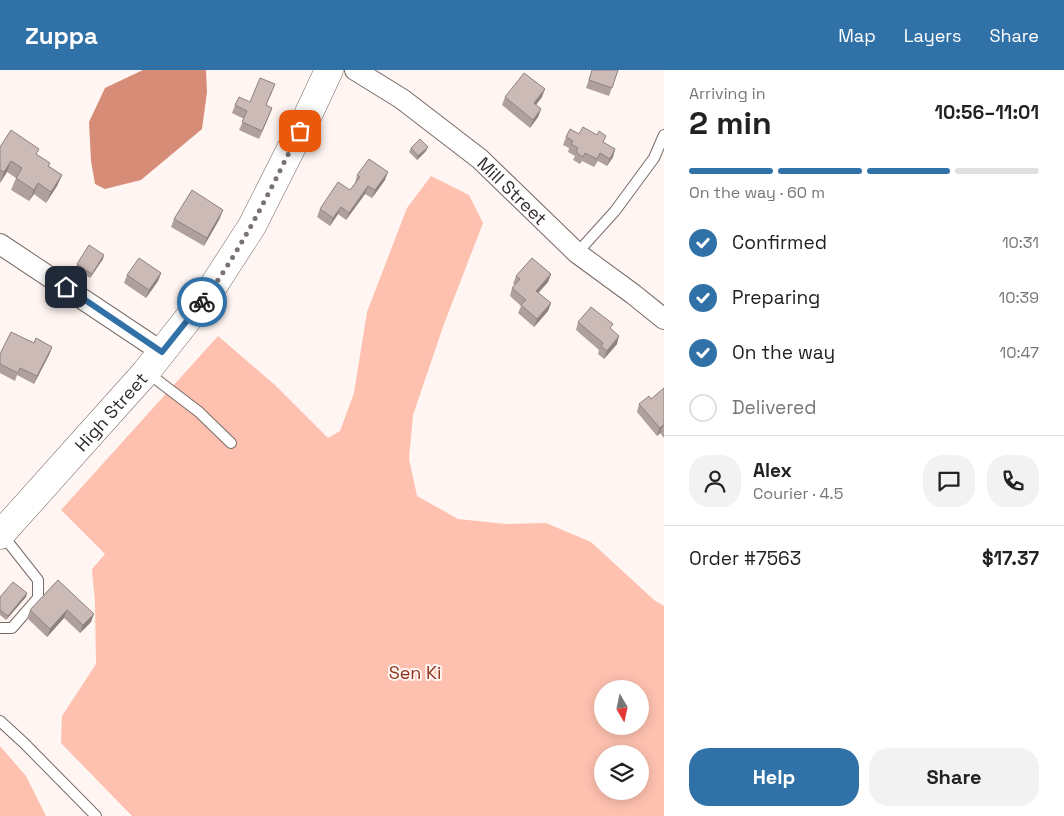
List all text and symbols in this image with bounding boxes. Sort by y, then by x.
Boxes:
text: Zuppa [25,20,98,51]
text: Map [838,24,876,47]
text: Layers [904,24,961,47]
text: Share [989,24,1039,47]
text: Arriving in [689,83,766,104]
text: 10:56–11:01 [934,100,1039,125]
text: 2 min [689,103,772,143]
pin [279,110,321,152]
icon: bag [286,117,314,145]
street label: Mill Street [473,152,552,230]
text: On the way · 60 m [689,182,825,203]
icon: check [689,229,717,257]
text: Confirmed [732,230,827,255]
text: 10:31 [1002,232,1039,253]
pin [45,266,87,308]
icon: home [52,273,80,301]
courier [177,277,227,327]
icon: check [689,284,717,312]
text: Preparing [732,285,820,310]
text: 10:39 [999,287,1039,308]
icon: bike [188,288,216,316]
icon: check [689,339,717,367]
text: On the way [732,340,835,365]
text: 10:47 [999,342,1039,363]
street label: High Street [69,367,152,456]
text: Delivered [732,395,817,420]
button: person [689,455,741,507]
button: chat [923,455,975,507]
button: phone [987,455,1039,507]
text: Alex [753,458,792,483]
text: Courier · 4.5 [753,483,843,504]
text: Order #7563 [689,546,801,571]
text: $17.37 [982,546,1039,571]
park label: Sen Ki [389,661,441,684]
north arrow [594,680,649,735]
map controls [594,680,649,800]
button: layers [594,745,649,800]
button: Help [689,748,859,806]
button: Share [869,748,1039,806]

